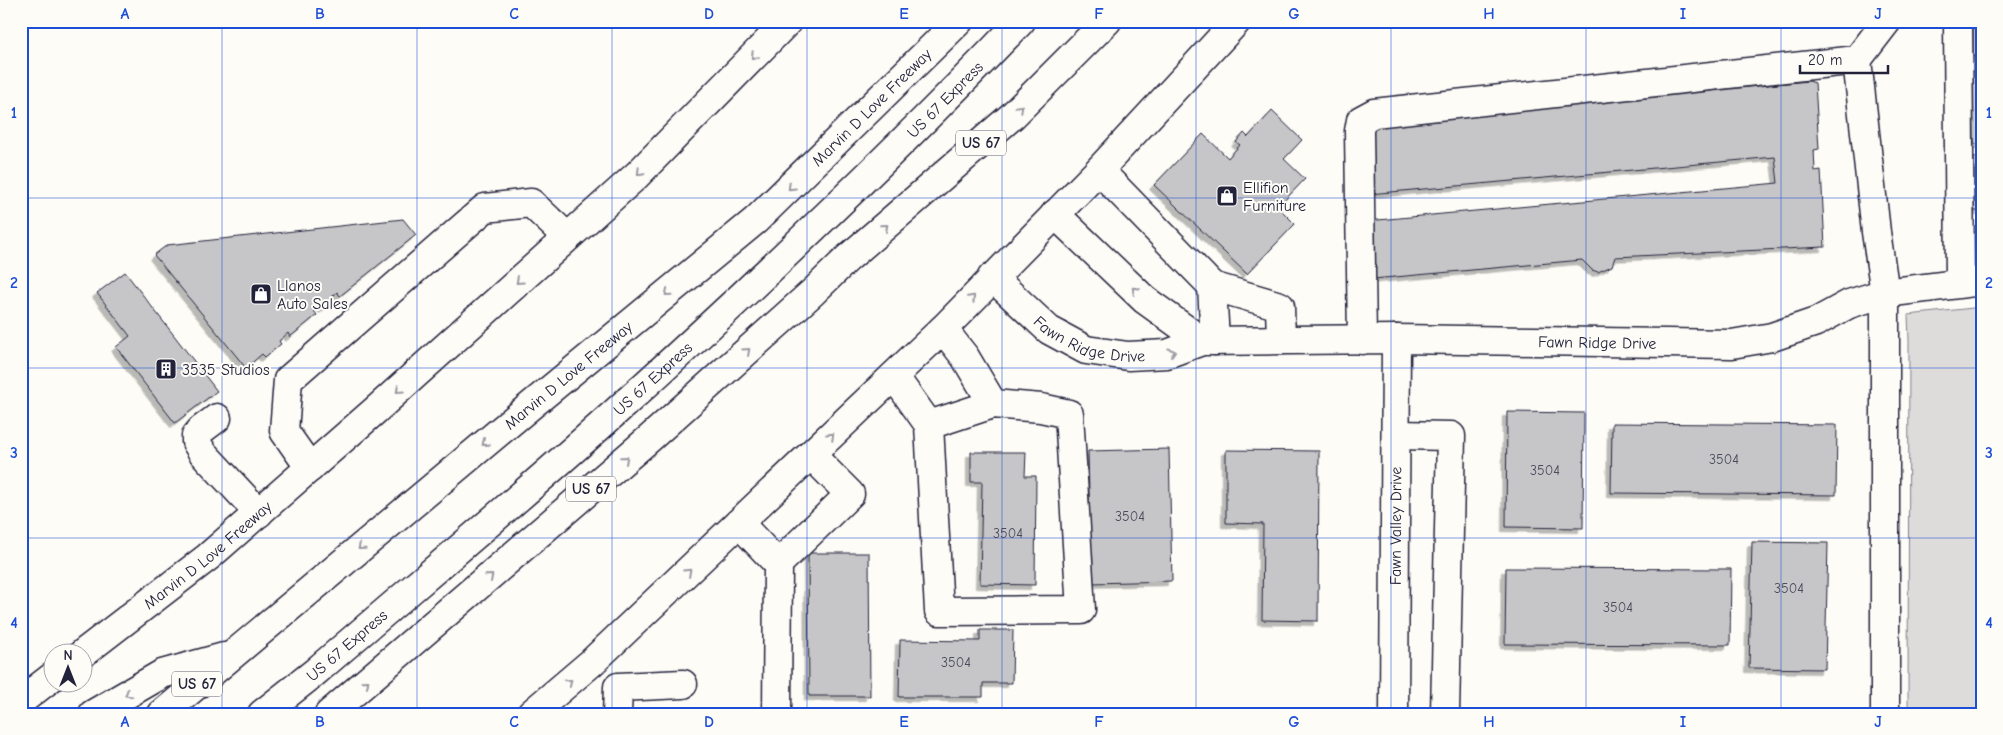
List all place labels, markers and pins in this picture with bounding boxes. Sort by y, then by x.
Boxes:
place label: Ellifion Furniture [1243,179,1306,215]
shop icon: Ellifion Furniture [1215,184,1239,208]
place label: Llanos Auto Sales [277,277,348,313]
shop icon: Llanos Auto Sales [249,282,273,306]
building icon: 3535 Studios [154,357,178,381]
place label: 3535 Studios [182,361,270,379]

